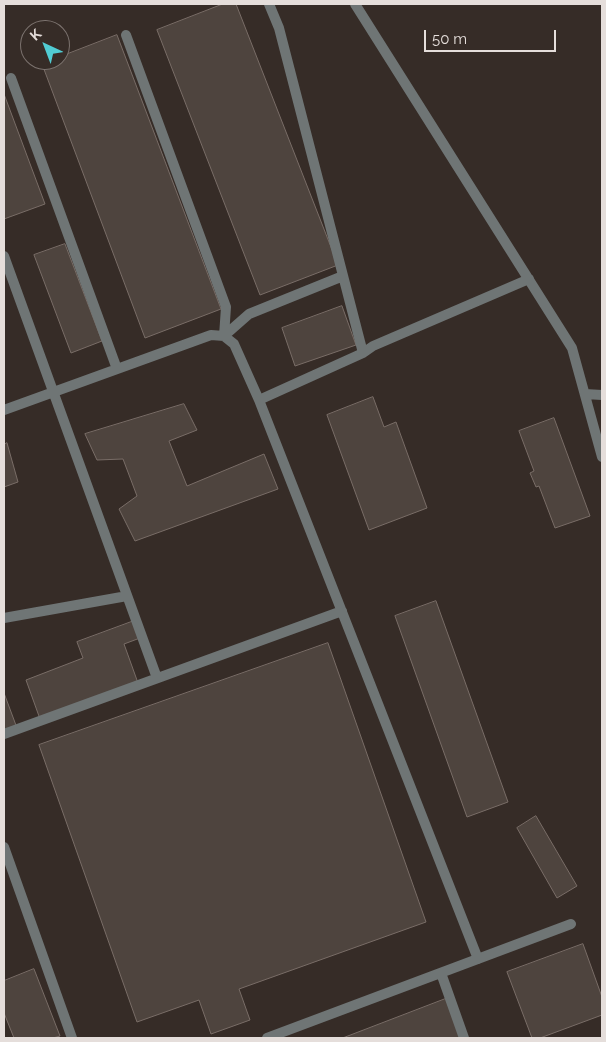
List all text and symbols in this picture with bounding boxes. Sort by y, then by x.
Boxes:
north arrow [20,20,70,70]
scale bar [426,20,558,52]
text: K [27,26,44,44]
text: 50 m [432,30,467,48]

